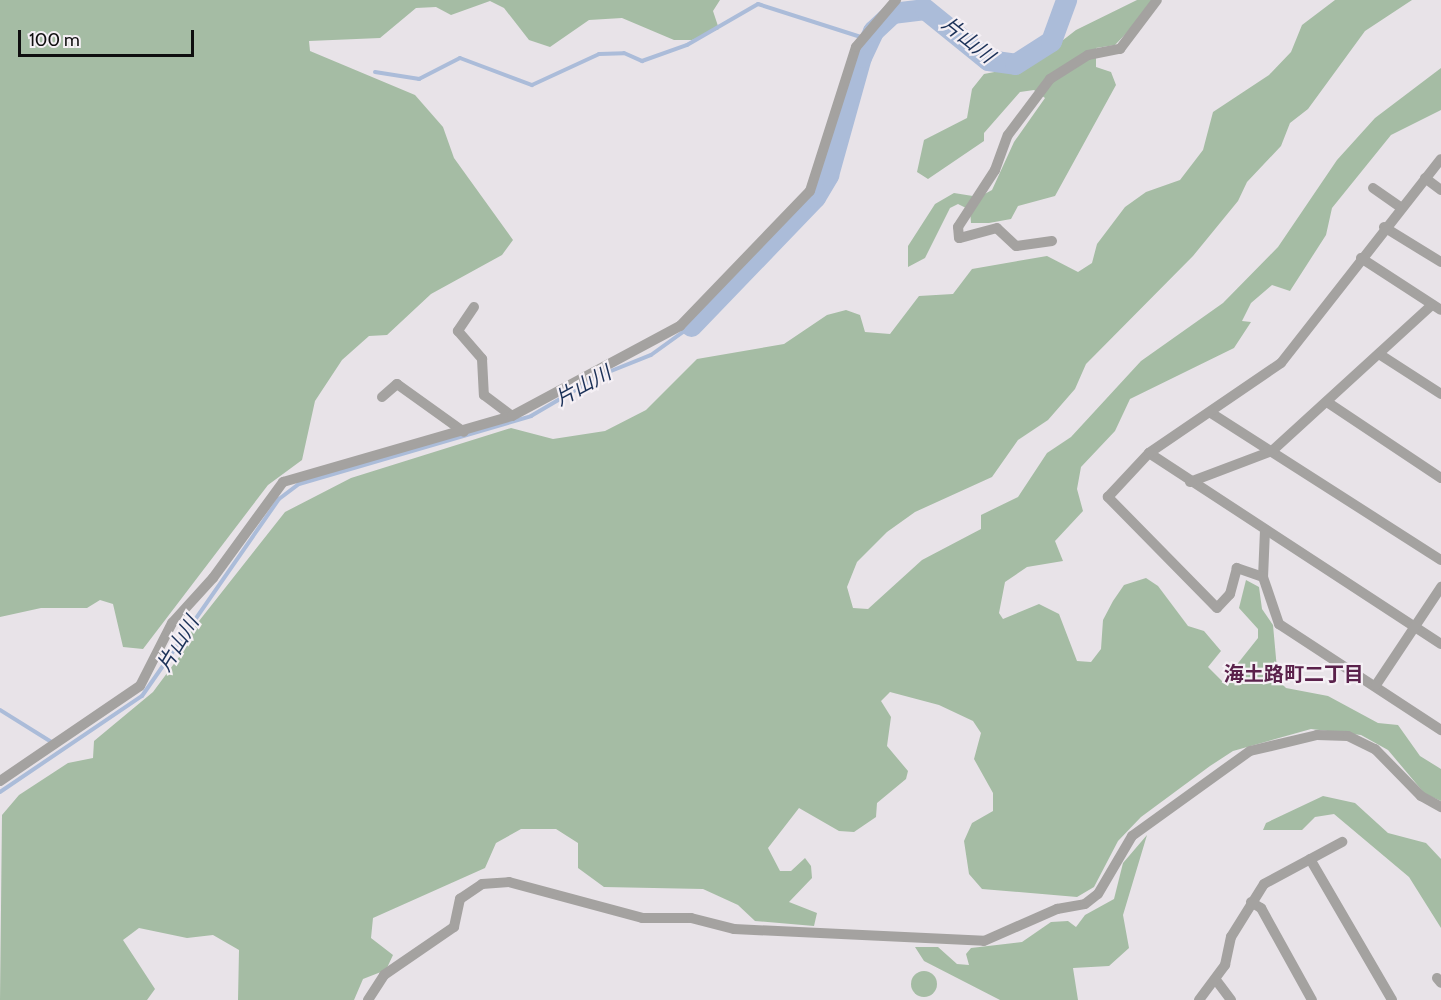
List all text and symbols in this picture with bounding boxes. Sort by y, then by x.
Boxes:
water label: 片山川 [937,12,999,68]
scale bar [21,18,196,56]
text: 100 m [29,29,80,51]
water label: 片山川 [551,361,615,411]
water label: 片山川 [152,612,204,676]
district label: 海土路町二丁目 [1224,662,1364,686]

